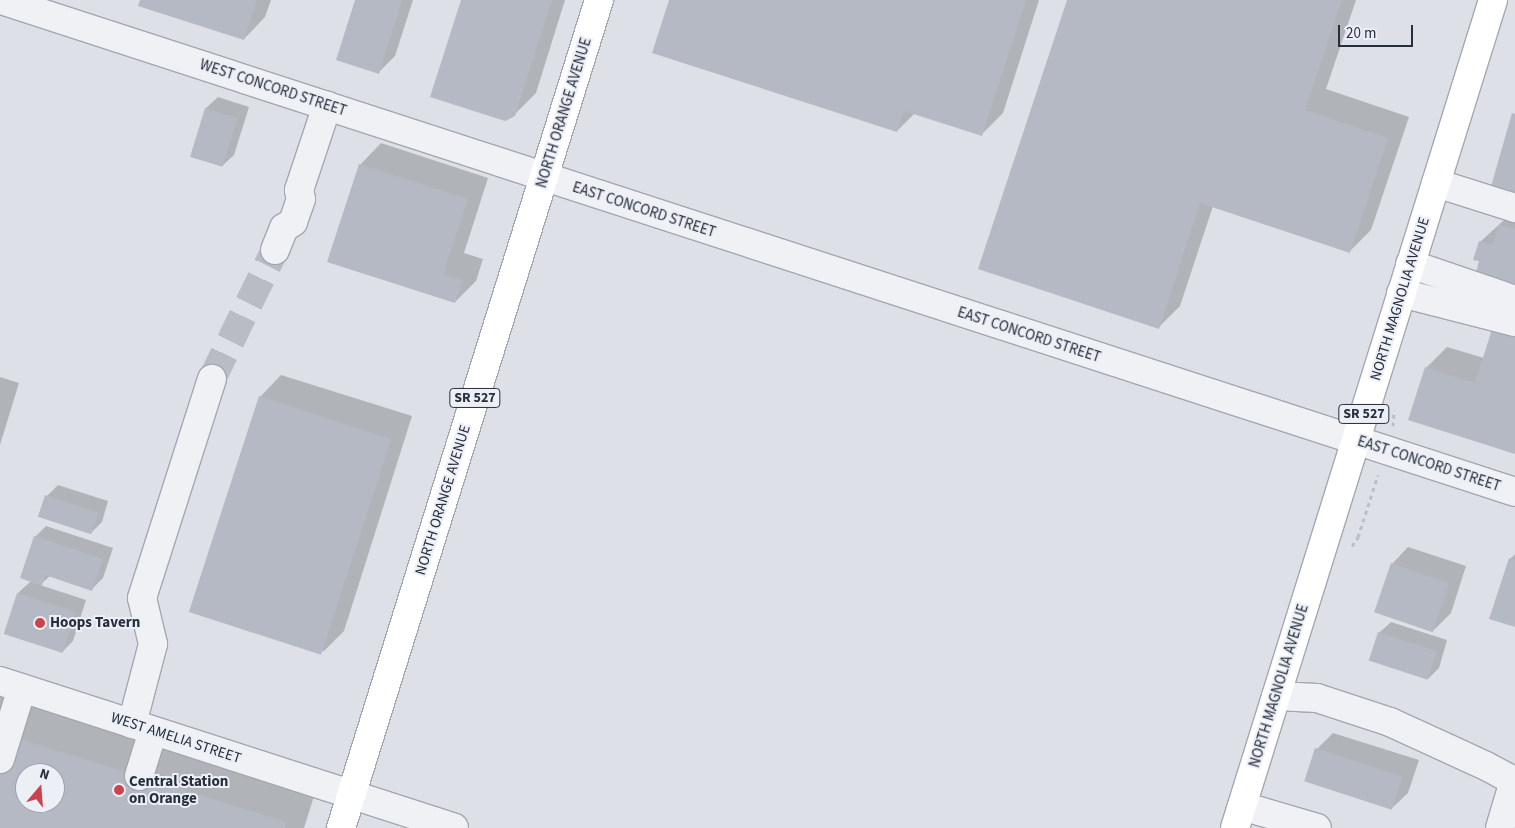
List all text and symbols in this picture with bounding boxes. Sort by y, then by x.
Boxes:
scale bar [1340,15,1415,47]
text: 20 m [1346,23,1376,44]
street label: NORTH ORANGE AVENUE [533,36,595,190]
street label: WEST CONCORD STREET [197,56,349,120]
street label: EAST CONCORD STREET [570,178,718,242]
street label: NORTH MAGNOLIA AVENUE [1367,215,1433,383]
street label: EAST CONCORD STREET [955,303,1103,367]
road number: SR 527 [449,386,501,409]
road number: SR 527 [1338,402,1390,426]
street label: NORTH ORANGE AVENUE [412,423,474,577]
street label: EAST CONCORD STREET [1355,432,1503,496]
street label: NORTH MAGNOLIA AVENUE [1246,602,1312,770]
place label: Hoops Tavern [50,614,140,632]
marker: Hoops Tavern [34,617,46,629]
street label: WEST AMELIA STREET [109,708,243,768]
north arrow [15,763,65,813]
text: N [37,764,52,786]
place label: Central Station on Orange [129,772,228,807]
marker: Central Station on Orange [113,784,125,796]

